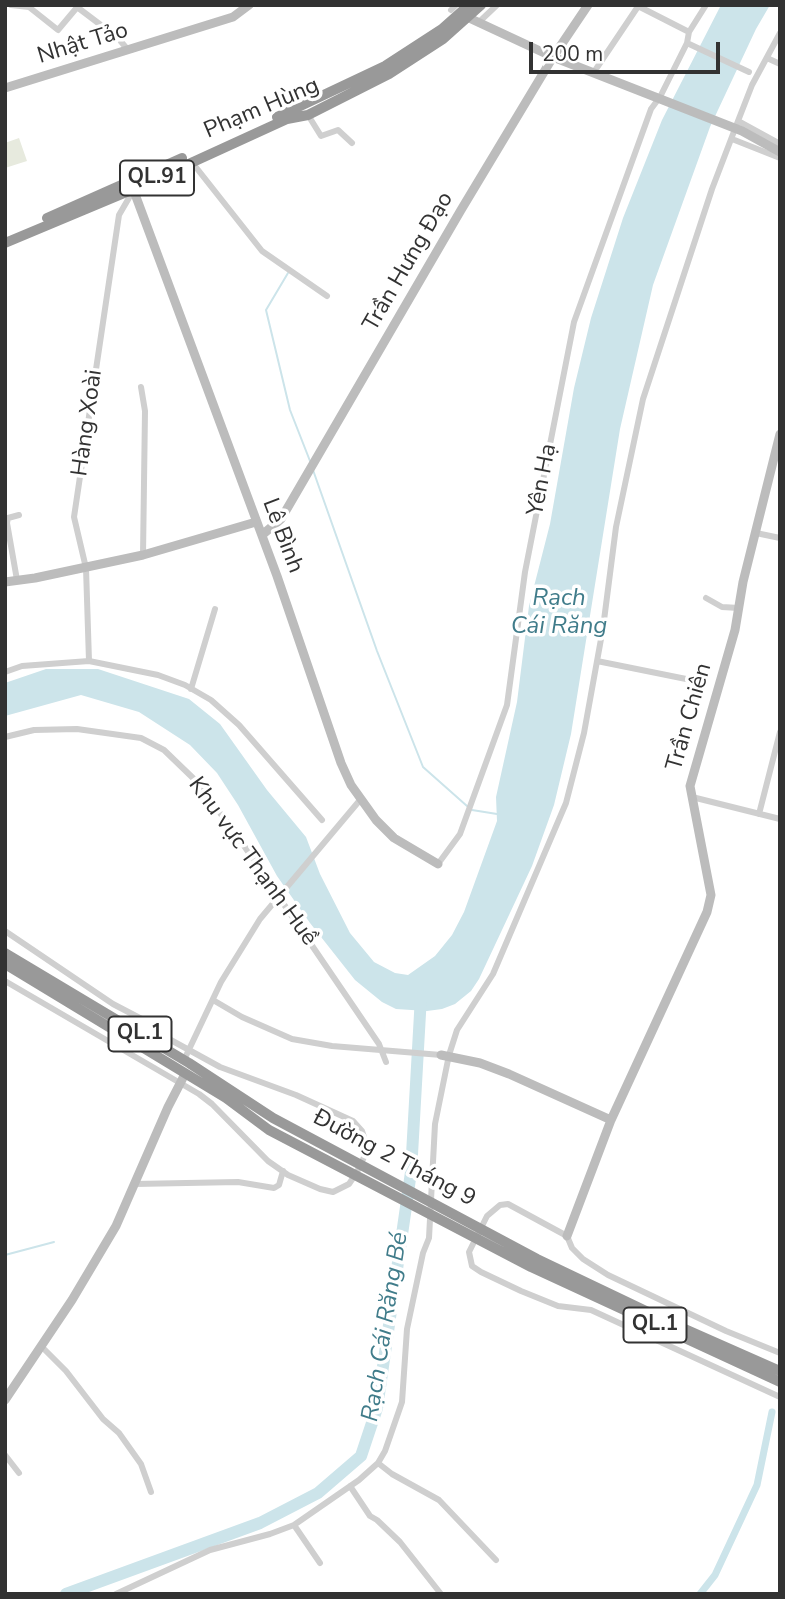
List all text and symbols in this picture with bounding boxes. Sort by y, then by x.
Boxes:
street label: Nhật Tảo [34,17,132,71]
scale bar [533,28,724,72]
text: 200 m [542,40,603,68]
street label: Phạm Hùng [200,72,324,146]
road number: QL.91 [120,160,194,196]
street label: Trần Hưng Đạo [358,187,460,337]
street label: Hàng Xoài [67,368,109,478]
street label: Yên Hạ [523,442,563,518]
street label: Lê Bình [255,495,309,577]
water label: Rạch Cái Răng [511,585,607,641]
street label: Trần Chiên [661,660,719,774]
street label: Khu vực Thạnh Huề [182,772,322,952]
road number: QL.1 [108,1016,172,1052]
street label: Đường 2 Tháng 9 [308,1104,480,1214]
water label: Rạch Cái Răng Bé [357,1230,415,1424]
road number: QL.1 [624,1308,686,1342]

